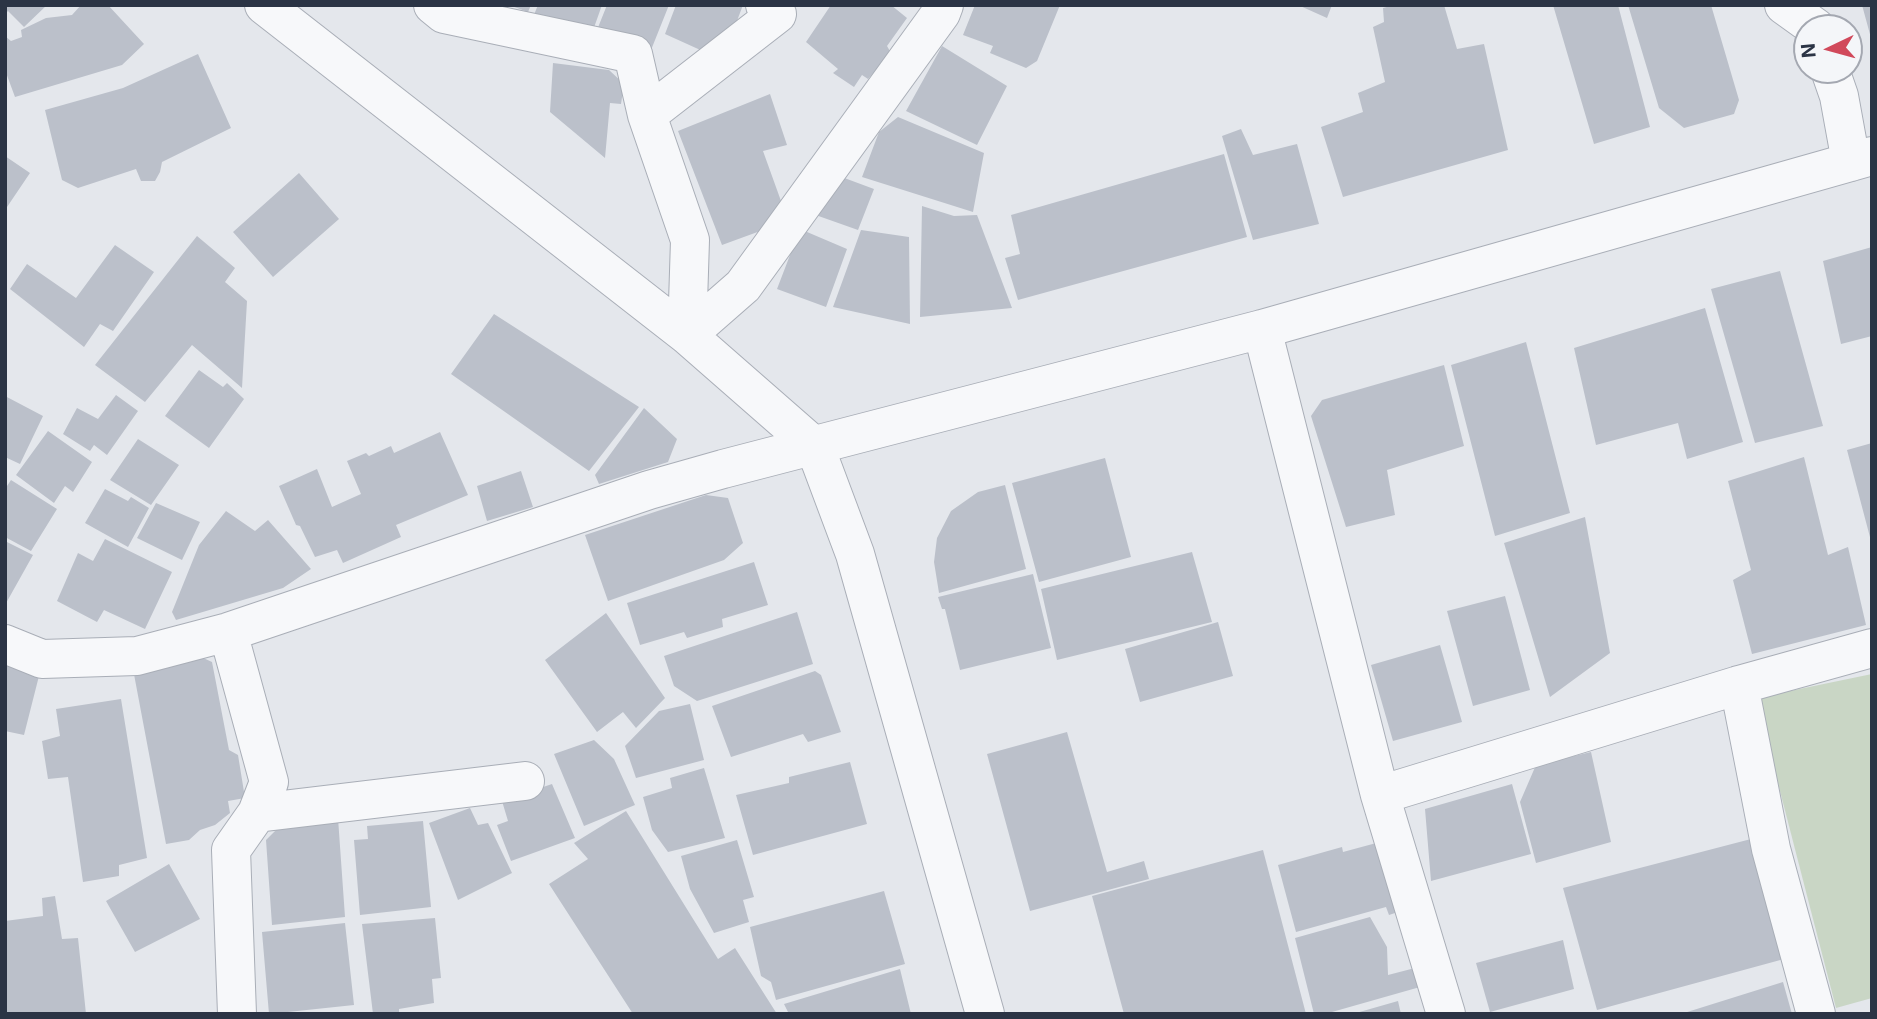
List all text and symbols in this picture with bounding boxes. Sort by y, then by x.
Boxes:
north arrow [1793,14,1863,84]
text: N [1796,42,1821,59]

